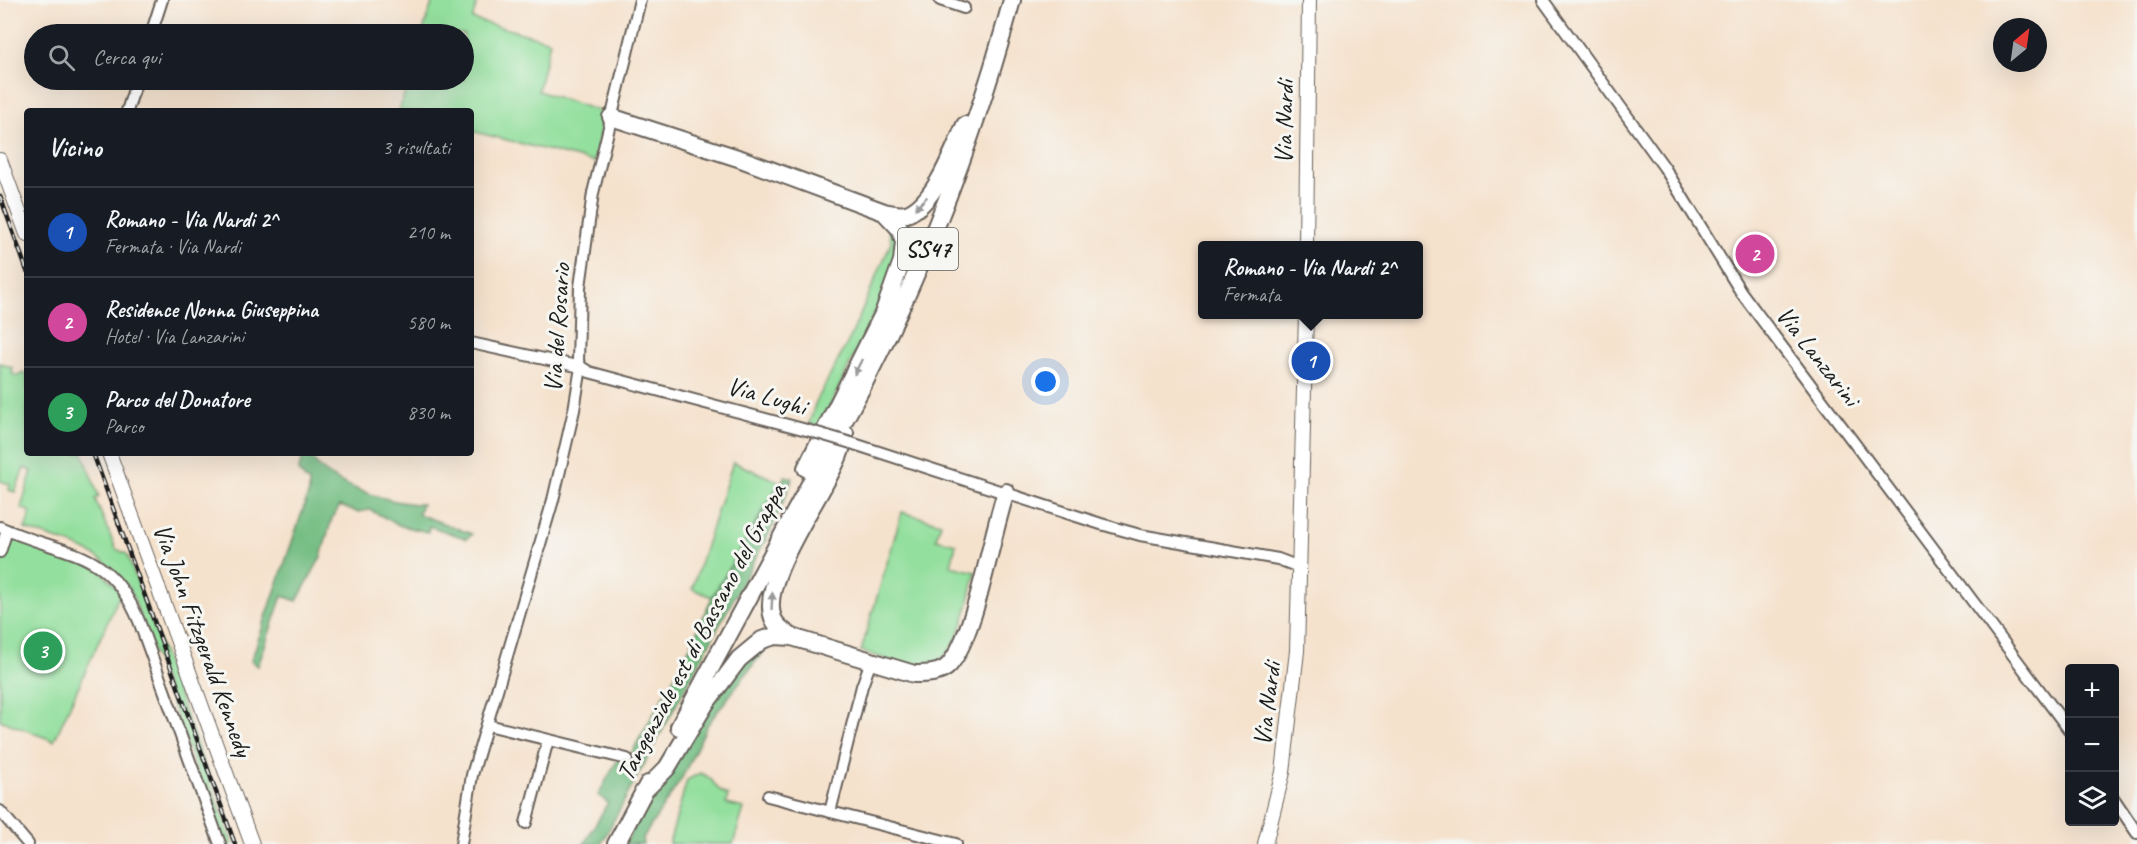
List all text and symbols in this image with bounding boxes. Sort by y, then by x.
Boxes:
north arrow [1993,18,2047,72]
search box [24,24,474,90]
icon: search [45,41,78,74]
text: Cerca qui [93,43,161,71]
street label: Via Nardi [1267,77,1301,164]
text: Vicino [48,131,102,164]
text: 3 risultati [382,135,450,160]
one-way arrow [914,196,928,210]
text: Romano - Via Nardi 2^ [105,206,280,234]
text: 1 [63,220,72,245]
text: 210 m [407,220,450,245]
road number: SS47 [898,228,958,270]
pin: 2 [1736,232,1774,276]
text: Fermata · Via Nardi [105,234,241,259]
popup [1198,241,1423,319]
text: Romano - Via Nardi 2^ [1223,254,1398,282]
street label: Via del Rosario [536,261,578,394]
text: Fermata [1223,282,1281,307]
text: Residence Nonna Giuseppina [105,296,318,324]
street label: Via Lanzarini [1769,299,1869,415]
text: 2 [63,310,72,335]
text: 580 m [407,310,450,335]
text: Hotel · Via Lanzarini [105,324,244,349]
pin: 1 [1292,338,1330,384]
one-way arrow [853,358,862,375]
your location [1031,367,1060,396]
street label: Via Lughi [724,369,813,424]
text: Parco del Donatore [105,386,250,414]
text: 3 [63,400,72,425]
text: 830 m [407,400,450,425]
text: Parco [105,414,144,439]
street label: Tangenziale est di Bassano del Grappa [609,476,794,786]
street label: Via John Fitzgerald Kennedy [146,519,261,763]
one-way arrow [767,592,777,611]
pin: 3 [24,628,63,674]
street label: Via Nardi [1245,657,1289,748]
map controls [2065,664,2119,826]
button: + [2065,664,2119,718]
button: − [2065,718,2119,772]
button: layers [2065,772,2119,826]

